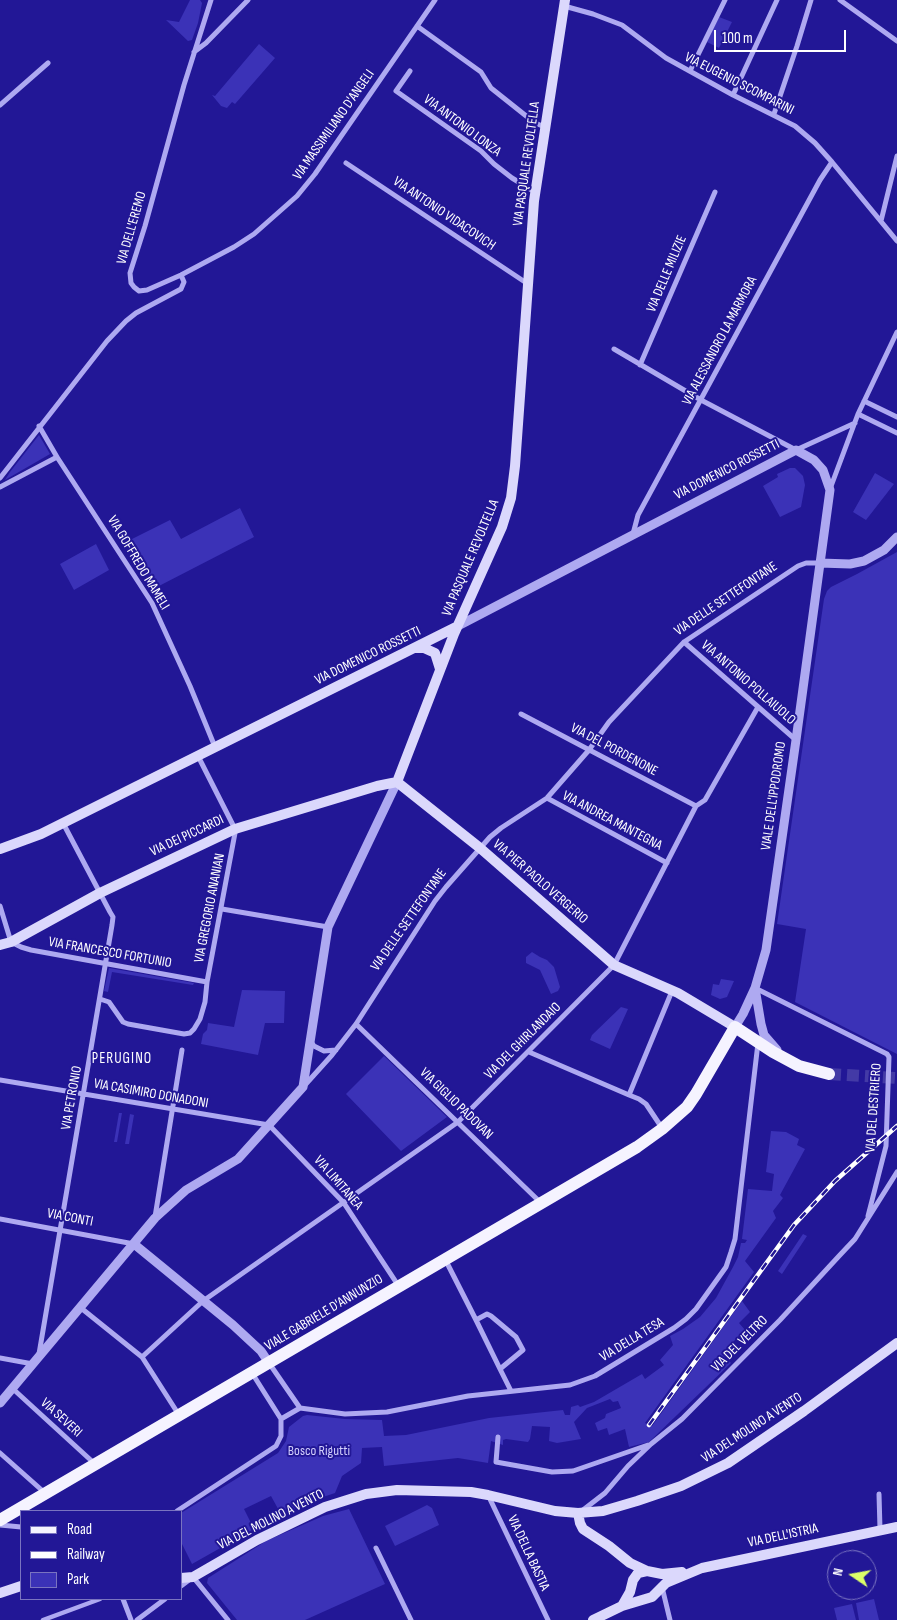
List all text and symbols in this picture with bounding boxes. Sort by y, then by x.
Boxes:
scale bar [717,20,850,52]
text: 100 m [722,29,753,48]
street label: VIA EUGENIO SCOMPARINI [681,49,797,119]
street label: VIA MASSIMILIANO D'ANGELI [290,67,378,183]
street label: VIA ANTONIO LONZA [420,91,504,161]
street label: VIA PASQUALE REVOLTELLA [510,101,544,227]
street label: VIA ANTONIO VIDACOVICH [389,173,499,255]
street label: VIA DELL'EREMO [114,190,150,266]
street label: VIA DELLE MILIZIE [643,233,691,315]
street label: VIA ALESSANDRO LA MARMORA [679,274,761,408]
street label: VIA DOMENICO ROSSETTI [672,436,782,504]
street label: VIA PASQUALE REVOLTELLA [439,497,503,619]
street label: VIA GOFFREDO MAMELI [103,513,173,613]
street label: VIA DELLE SETTEFONTANE [671,558,781,640]
street label: VIA DOMENICO ROSSETTI [312,623,424,689]
street label: VIA ANTONIO POLLAIUOLO [697,637,799,729]
street label: VIA DEL PORDENONE [568,720,660,780]
street label: VIALE DELL'IPPODROMO [758,741,790,851]
street label: VIA ANDREA MANTEGNA [559,788,665,854]
street label: VIA DEI PICCARDI [147,812,227,860]
street label: VIA PIER PAOLO VERGERIO [489,836,591,928]
street label: VIA GREGORIO ANANIAN [191,852,229,964]
street label: VIA DELLE SETTEFONTANE [368,866,450,974]
street label: VIA FRANCESCO FORTUNIO [47,934,173,972]
street label: VIA DEL GHIRLANDAIO [481,999,565,1083]
district label: PERUGINO [91,1050,153,1068]
street label: VIA DEL DESTRIERO [862,1063,886,1153]
street label: VIA PETRONIO [58,1065,86,1131]
street label: VIA GIGLIO PADOVAN [416,1065,496,1143]
street label: VIA CASIMIRO DONADONI [92,1076,210,1112]
street label: VIA LIMITANEA [310,1152,366,1214]
street label: VIA CONTI [46,1205,94,1231]
street label: VIALE GABRIELE D'ANNUNZIO [262,1271,386,1355]
street label: VIA DEL VELTRO [708,1312,772,1376]
street label: VIA DELLA TESA [597,1314,667,1366]
street label: VIA DEL MOLINO A VENTO [698,1389,806,1467]
street label: VIA SEVERI [37,1395,85,1441]
park label: Bosco Rigutti [288,1443,350,1459]
street label: VIA DEL MOLINO A VENTO [215,1486,327,1554]
legend [20,1510,182,1600]
street label: VIA DELLA BASTIA [503,1513,553,1593]
text: Road [67,1520,92,1539]
street label: VIA DELL'ISTRIA [746,1520,820,1552]
text: Railway [67,1545,105,1564]
north arrow [827,1550,877,1600]
text: N [829,1567,847,1577]
text: Park [67,1570,89,1589]

